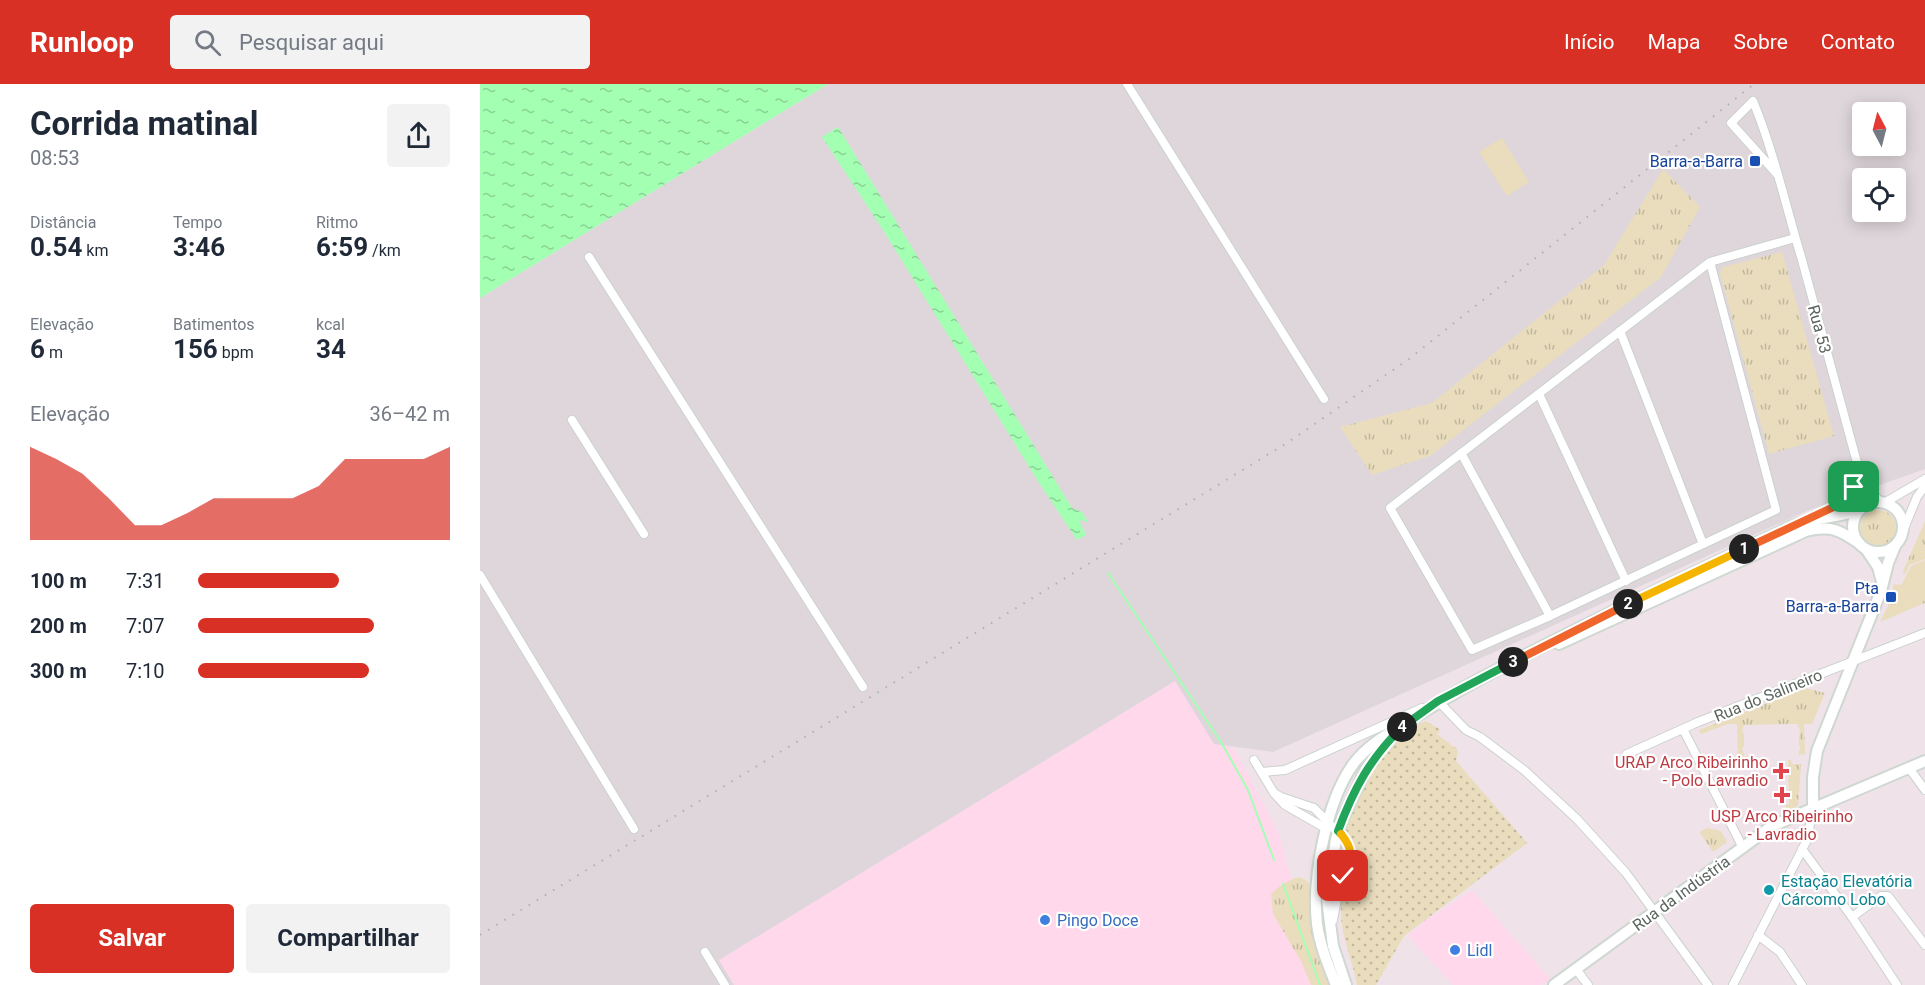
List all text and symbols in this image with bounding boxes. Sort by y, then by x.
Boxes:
search box [170,15,590,69]
text: Runloop [30,26,134,59]
icon: search [191,26,224,59]
text: Pesquisar aqui [239,30,384,55]
text: Início [1564,30,1615,54]
text: Mapa [1648,30,1701,54]
text: Sobre [1734,30,1788,54]
text: Contato [1821,30,1895,54]
north arrow [1852,102,1906,156]
map controls [1852,102,1906,222]
text: Corrida matinal [30,104,259,143]
button: share [387,104,450,167]
text: 08:53 [30,146,80,170]
place label: Barra-a-Barra [1650,152,1743,171]
marker: Barra-a-Barra [1748,154,1762,168]
button: locate [1852,168,1906,222]
text: Distância [30,213,96,232]
text: Tempo [173,213,222,232]
text: Ritmo [316,213,358,232]
text: 0.54 [30,232,82,262]
text: 3:46 [173,232,225,262]
text: 6:59 [316,232,368,262]
text: km [82,241,108,260]
text: /km [368,241,401,260]
street label: Rua 53 [1804,303,1835,355]
text: Elevação [30,315,94,334]
text: Batimentos [173,315,255,334]
text: kcal [316,315,345,334]
text: 6 [30,334,45,364]
text: 156 [173,334,218,364]
text: 34 [316,334,346,364]
text: m [45,343,63,362]
text: bpm [218,343,254,362]
text: Elevação [30,402,110,426]
text: 36–42 m [369,402,450,426]
pin [1828,461,1879,512]
icon: arrive [1837,470,1870,503]
pin: 1 [1729,534,1759,564]
text: 1 [1739,539,1749,558]
text: 100 m [30,569,87,593]
text: 7:31 [126,569,165,593]
place label: Pta Barra-a-Barra [1786,579,1879,616]
pin: 2 [1613,589,1643,619]
marker: Pta Barra-a-Barra [1884,590,1898,604]
text: 2 [1623,594,1633,613]
text: 200 m [30,614,87,638]
text: 7:07 [126,614,165,638]
pin: 3 [1498,647,1528,677]
text: 3 [1508,652,1518,671]
text: 300 m [30,659,87,683]
text: 7:10 [126,659,165,683]
street label: Rua do Salineiro [1711,665,1825,726]
pin: 4 [1387,712,1417,742]
text: 4 [1397,717,1407,736]
place label: URAP Arco Ribeirinho - Polo Lavradio [1615,753,1768,790]
marker: URAP Arco Ribeirinho - Polo Lavradio [1772,762,1790,780]
marker: USP Arco Ribeirinho - Lavradio [1773,786,1791,804]
place label: USP Arco Ribeirinho - Lavradio [1711,807,1853,844]
pin [1317,850,1368,901]
street label: Rua da Indústria [1629,852,1734,935]
icon: check [1326,859,1359,892]
place label: Estação Elevatória Cárcomo Lobo [1781,872,1912,909]
marker: Estação Elevatória Cárcomo Lobo [1762,883,1776,897]
button: Salvar [30,904,234,973]
button: Compartilhar [246,904,450,973]
place label: Pingo Doce [1057,911,1138,930]
marker: Pingo Doce [1038,913,1052,927]
place label: Lidl [1467,941,1492,960]
marker: Lidl [1448,943,1462,957]

